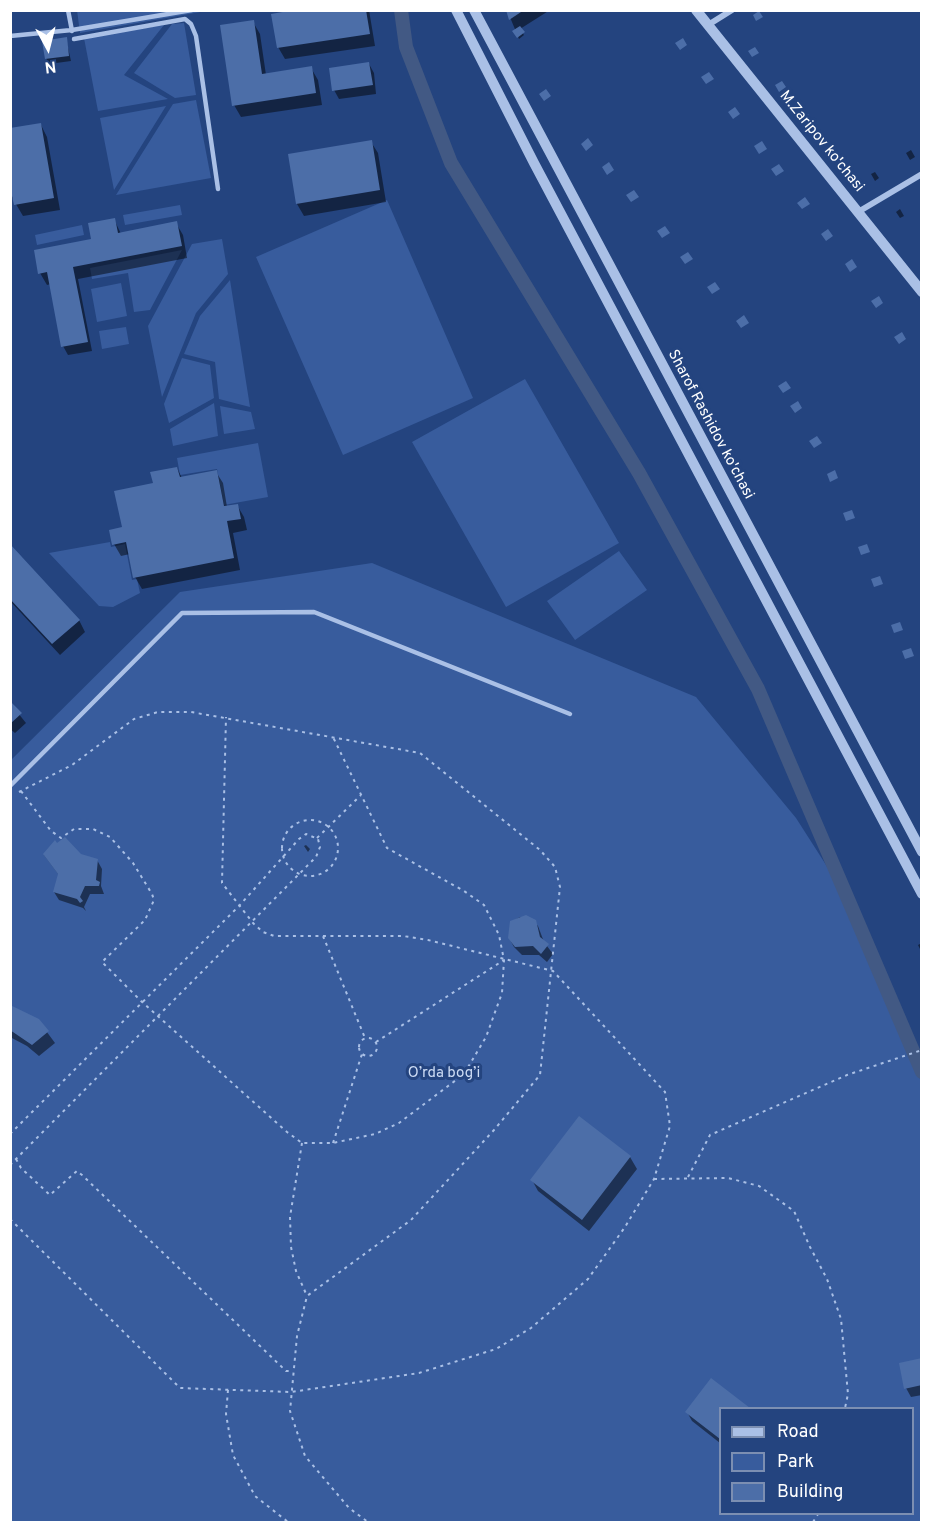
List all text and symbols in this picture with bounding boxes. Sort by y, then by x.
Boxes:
north arrow [18,18,78,78]
text: N [43,55,57,76]
street label: M.Zaripov ko'chasi [775,88,867,196]
street label: Sharof Rashidov ko'chasi [663,347,757,503]
park label: O’rda bog’i [408,1065,480,1083]
legend [719,1407,914,1515]
text: Road [777,1421,819,1444]
text: Park [777,1451,814,1474]
text: Building [777,1481,843,1504]

